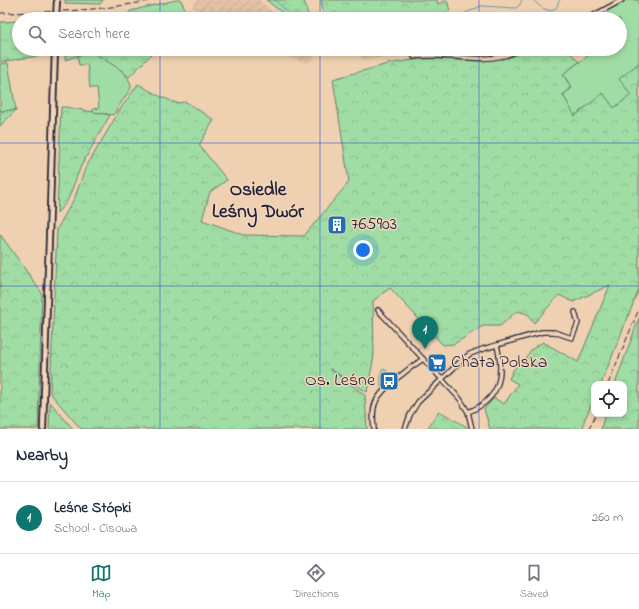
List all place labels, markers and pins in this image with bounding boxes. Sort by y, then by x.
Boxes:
place label: 765903 [351,212,397,238]
building icon: 765903 [326,214,348,236]
pin: 1 [412,316,438,349]
place label: Chata Polska [451,350,547,376]
supermarket icon: Chata Polska [426,352,448,374]
place label: Os. Leśne [305,368,376,394]
bus stop icon: Os. Leśne [378,370,400,392]

